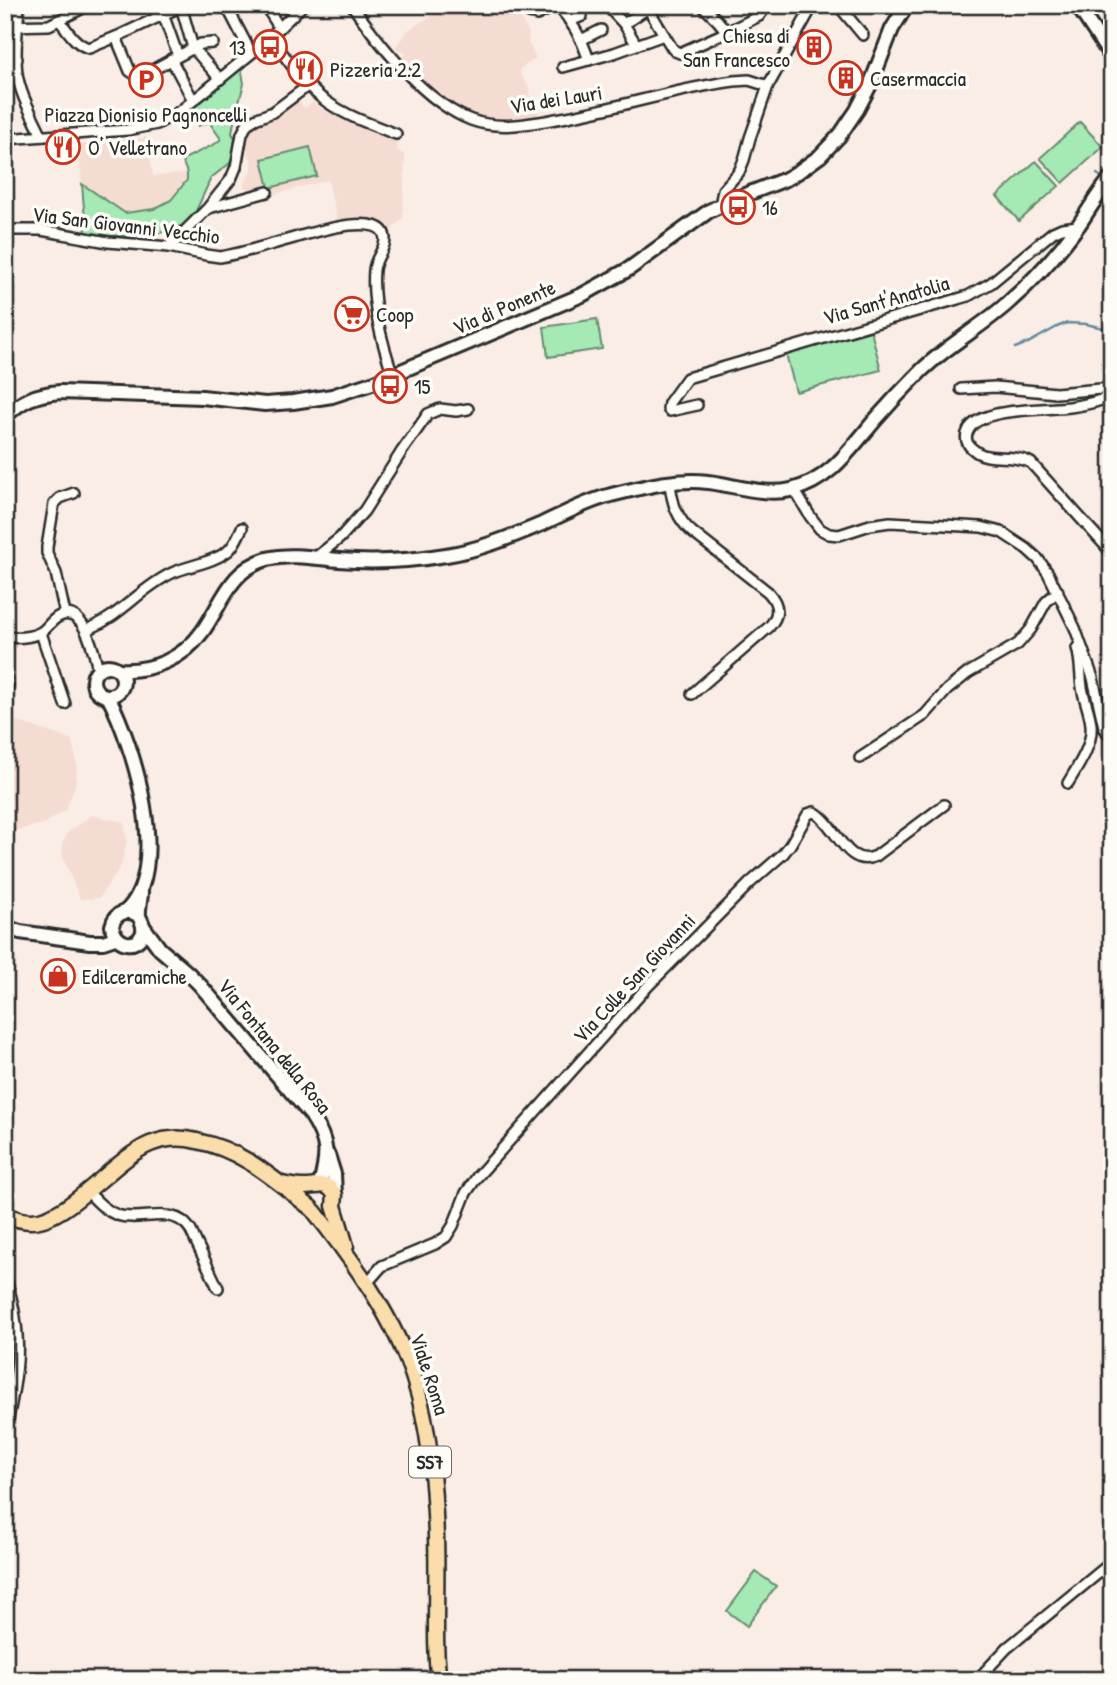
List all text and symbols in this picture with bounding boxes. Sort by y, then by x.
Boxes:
place label: Chiesa di San Francesco [683,21,790,74]
bus stop icon: 13 [251,28,289,66]
building icon: Chiesa di San Francesco [795,28,833,66]
place label: 13 [229,33,246,62]
restaurant icon: Pizzeria 2.2 [286,50,324,88]
place label: Pizzeria 2.2 [330,55,421,84]
building icon: Casermaccia [827,59,865,97]
parking icon: Piazza Dionisio Pagnoncelli [127,61,165,99]
place label: Casermaccia [870,64,966,93]
street label: Via dei Lauri [508,77,604,121]
place label: Piazza Dionisio Pagnoncelli [45,100,247,129]
restaurant icon: O' Velletrano [44,128,82,166]
place label: O' Velletrano [88,133,187,162]
bus stop icon: 16 [719,188,757,226]
place label: 16 [762,193,778,222]
street label: Via San Giovanni Vecchio [31,199,221,251]
street label: Via Sant'Anatolia [820,268,952,332]
street label: Via di Ponente [448,272,560,342]
supermarket icon: Coop [333,295,371,333]
place label: Coop [376,300,413,329]
bus stop icon: 15 [371,367,409,405]
place label: 15 [414,372,431,401]
street label: Via Colle San Giovanni [566,907,702,1049]
shop icon: Edilceramiche [39,957,77,995]
place label: Edilceramiche [82,962,187,991]
street label: Via Fontana della Rosa [211,972,339,1120]
street label: Viale Roma [403,1330,457,1418]
road number: SS7 [409,1446,451,1478]

